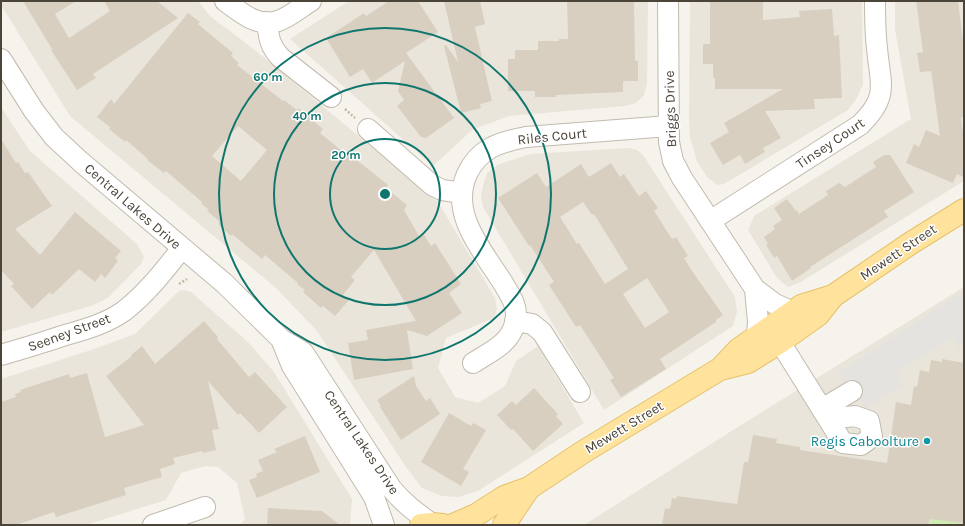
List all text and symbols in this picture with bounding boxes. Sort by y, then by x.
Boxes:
text: 60 m [253,70,283,84]
street label: Briggs Drive [661,70,680,148]
text: 40 m [292,109,322,123]
street label: Tinsey Court [793,114,868,173]
street label: Riles Court [517,124,588,149]
text: 20 m [331,148,361,162]
street label: Central Lakes Drive [81,160,184,253]
centre of rings [378,187,392,201]
street label: Mewett Street [857,221,940,284]
street label: Seeney Street [25,310,113,355]
street label: Central Lakes Drive [320,387,403,498]
street label: Mewett Street [582,397,667,458]
place label: Regis Caboolture [811,433,919,450]
marker: Regis Caboolture [922,436,932,446]

